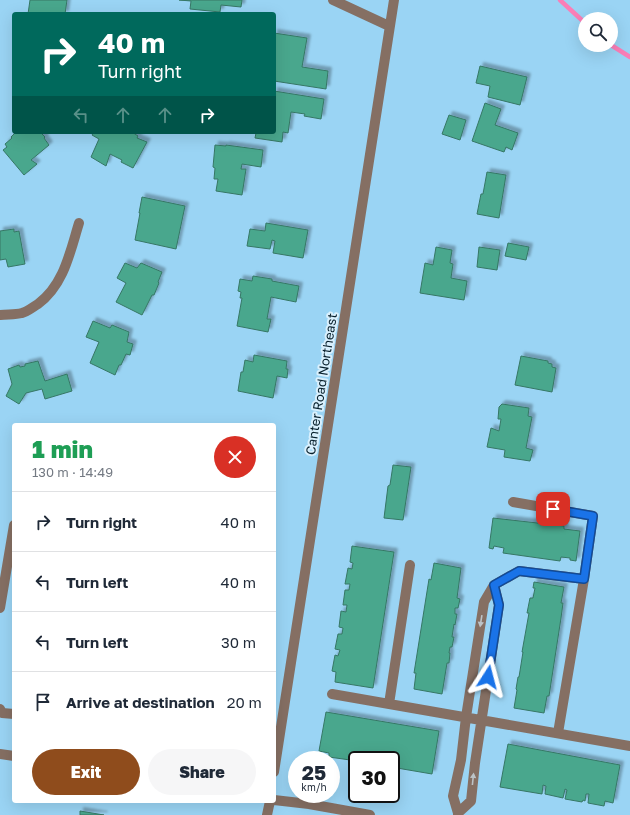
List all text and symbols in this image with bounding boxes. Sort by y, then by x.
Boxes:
map controls [578,12,618,52]
button: search [578,12,618,52]
text: 40 m [98,26,165,59]
icon: right [32,28,84,80]
text: Turn right [98,60,182,82]
icon: left [70,104,92,126]
icon: ahead [112,104,134,126]
icon: ahead [154,104,176,126]
icon: right [196,104,218,126]
street label: Canter Road Northeast [302,312,340,456]
text: 1 min [32,434,93,463]
button: close [214,436,256,478]
text: 130 m · 14:49 [32,464,113,480]
pin [536,492,570,526]
icon: arrive [542,498,564,520]
icon: right [32,511,54,533]
text: Turn right [66,513,137,531]
text: 40 m [221,513,256,531]
icon: left [32,571,54,593]
text: Turn left [66,573,128,591]
text: 40 m [221,573,256,591]
one-way arrow [478,615,484,627]
icon: left [32,631,54,653]
text: Turn left [66,633,128,651]
text: 30 m [221,633,256,651]
position arrow [467,656,509,698]
icon: arrive [32,691,54,713]
text: Arrive at destination [66,693,215,711]
text: 20 m [227,693,262,711]
button: Exit [32,749,140,795]
button: Share [148,749,256,795]
speed limit sign: 30 [348,751,400,803]
text: 25 [302,760,326,784]
one-way arrow [470,773,476,785]
text: km/h [301,781,327,793]

